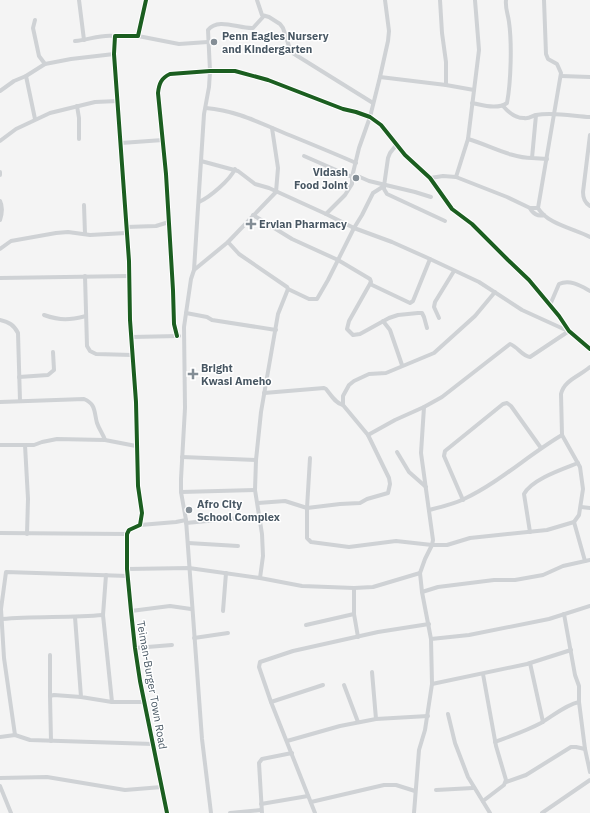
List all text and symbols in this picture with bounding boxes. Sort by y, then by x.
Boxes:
place label: Penn Eagles Nursery and Kindergarten [222,29,329,56]
marker: Penn Eagles Nursery and Kindergarten [209,37,219,47]
place label: Vidash Food Joint [294,165,348,192]
marker: Vidash Food Joint [351,173,361,183]
place label: Ervian Pharmacy [259,217,347,231]
marker: Ervian Pharmacy [246,219,256,229]
place label: Bright Kwasi Ameho [201,361,271,388]
marker: Bright Kwasi Ameho [188,369,198,379]
place label: Afro City School Complex [197,497,280,524]
marker: Afro City School Complex [184,505,194,515]
street label: Teiman-Burger Town Road [134,620,170,750]

